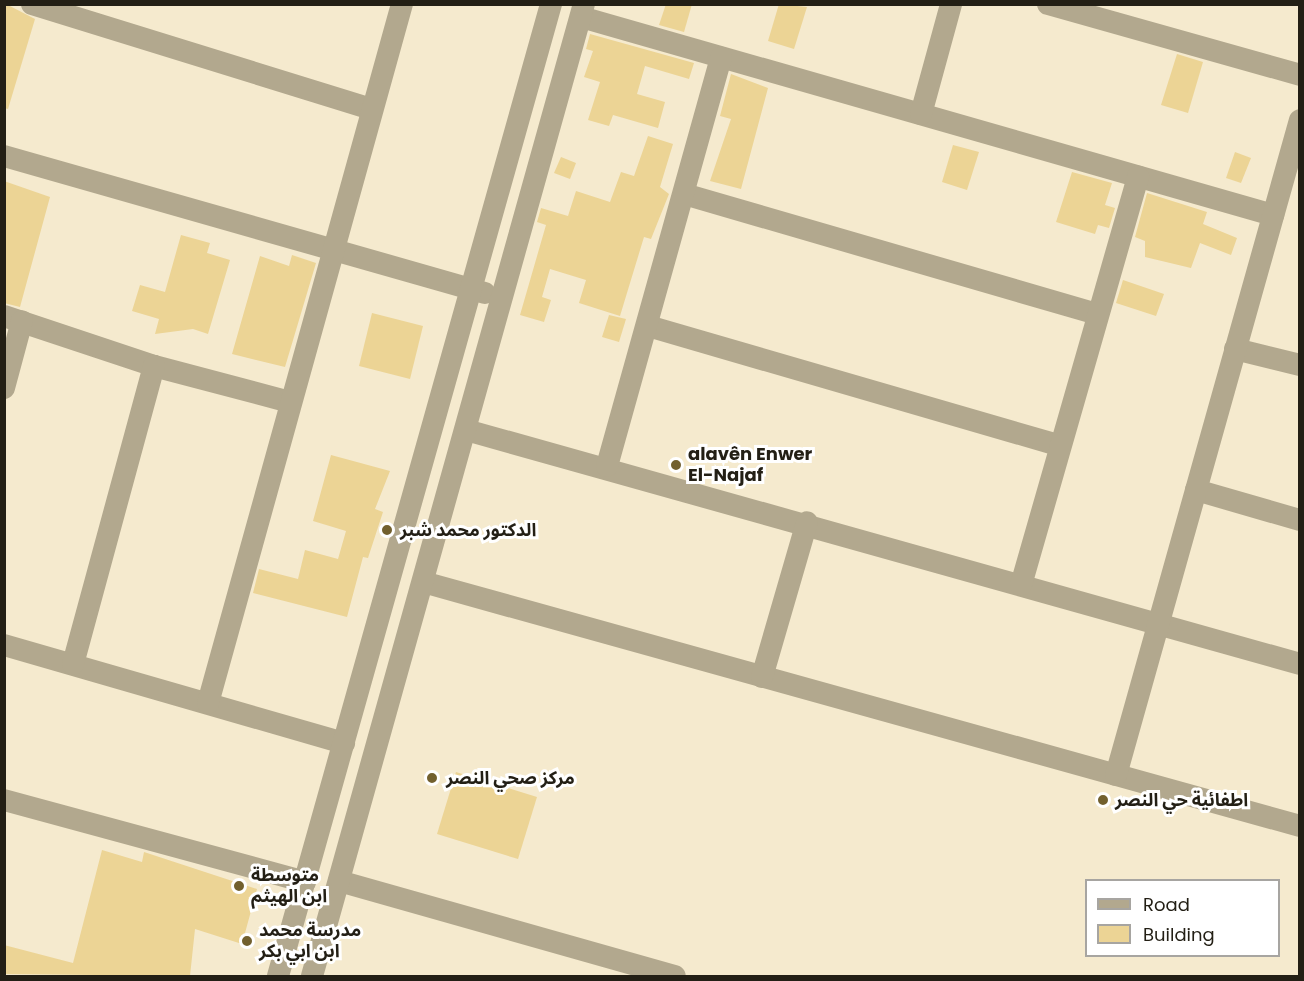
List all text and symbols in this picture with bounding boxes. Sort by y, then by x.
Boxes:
place label: alavên Enwer El-Najaf [688,444,812,486]
marker: alavên Enwer El-Najaf [669,458,683,472]
place label: الدكتور محمد شبر [400,519,536,541]
marker: الدكتور محمد شبر [378,521,396,539]
place label: مركز صحي النصر [446,767,575,789]
marker: مركز صحي النصر [423,769,441,787]
place label: اطفائية حي النصر [1115,789,1248,811]
marker: اطفائية حي النصر [1096,793,1110,807]
place label: متوسطة ابن الهيثم [251,865,327,908]
marker: متوسطة ابن الهيثم [232,879,246,893]
legend [1085,879,1280,957]
text: Road [1143,892,1190,917]
place label: مدرسة محمد ابن ابي بكر [259,920,361,962]
text: Building [1143,922,1215,947]
marker: مدرسة محمد ابن ابي بكر [240,934,254,948]

